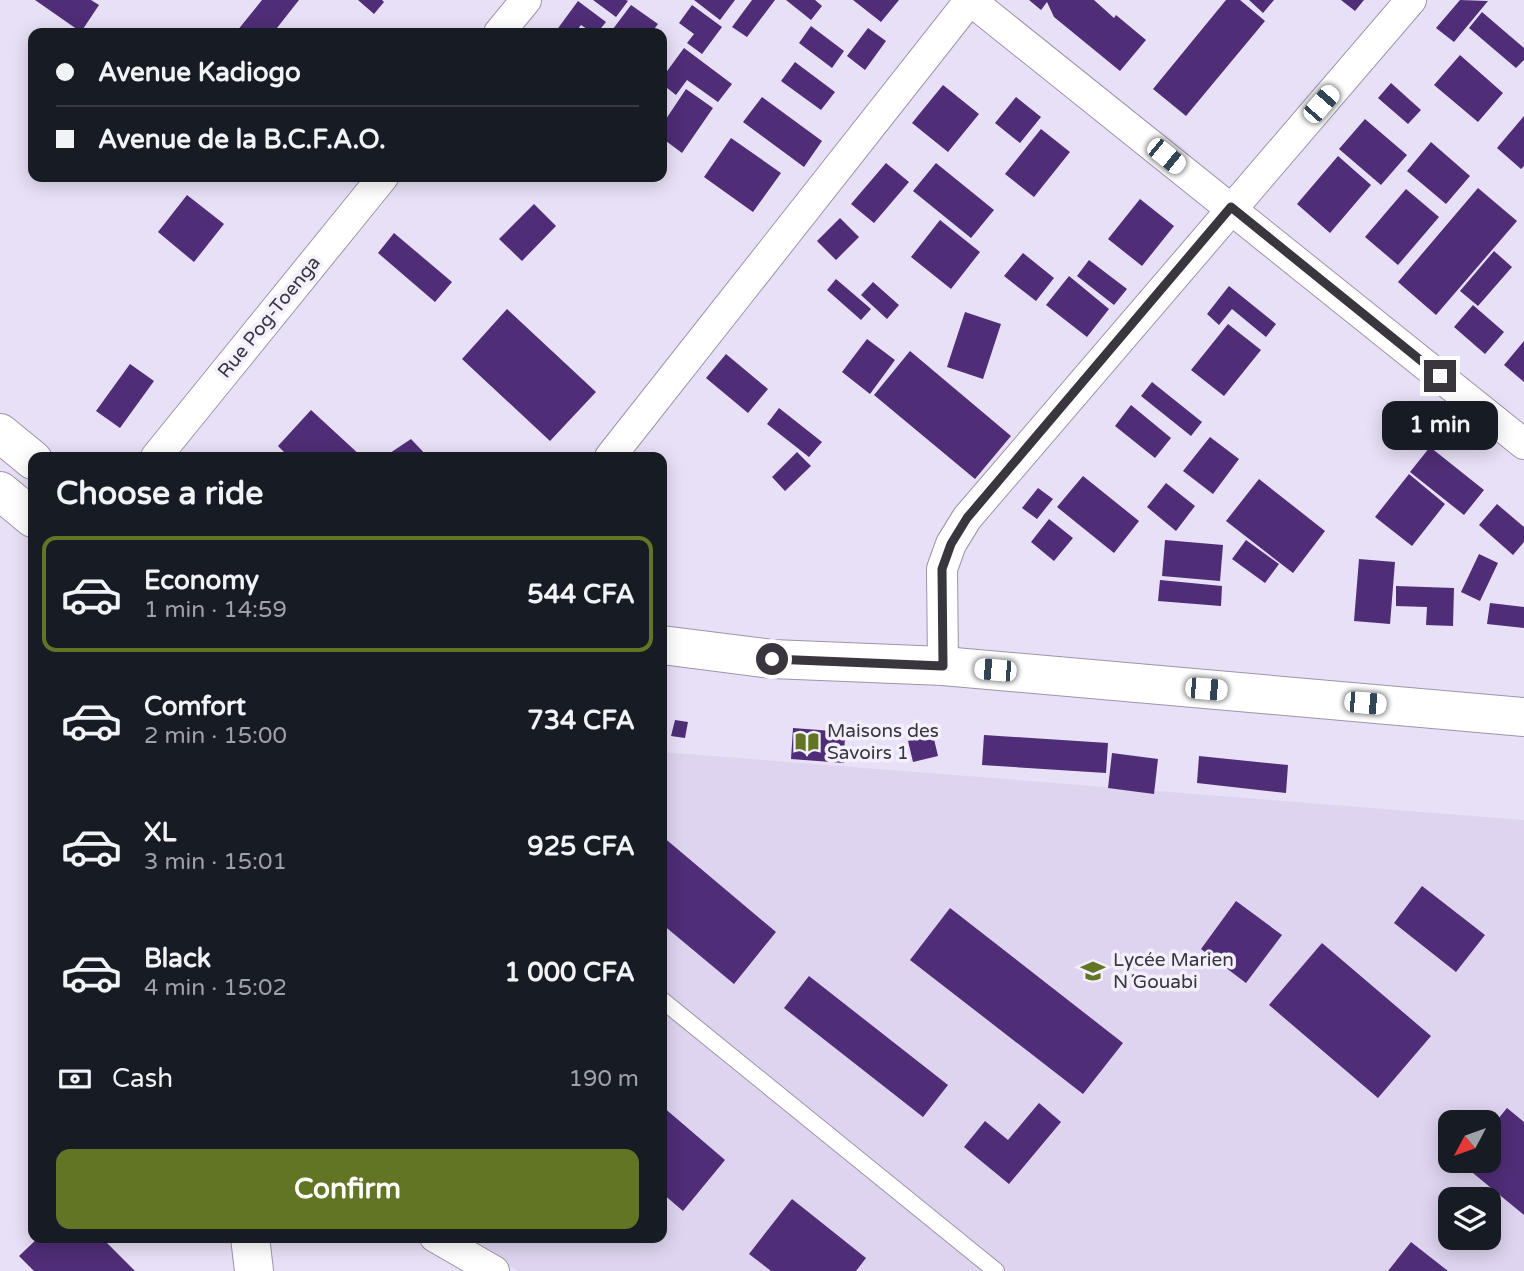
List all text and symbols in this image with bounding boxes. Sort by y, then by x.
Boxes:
text: Avenue Kadiogo [98,57,301,88]
car [1300,81,1343,127]
text: Avenue de la B.C.F.A.O. [98,124,386,155]
car [1144,135,1189,177]
street label: Rue Pog-Toenga [213,252,325,382]
route end [1424,360,1456,392]
callout: 1 min [1382,400,1498,450]
text: 1 min [1409,411,1471,439]
text: Choose a ride [56,475,263,513]
icon: car [60,563,123,626]
text: Economy [144,565,259,596]
text: 544 CFA [527,579,635,610]
text: 1 min · 14:59 [144,596,287,624]
route start [756,643,788,675]
car [974,658,1017,682]
car [1185,677,1228,701]
icon: car [60,689,123,752]
text: Comfort [144,691,246,722]
car [1344,691,1387,715]
text: 734 CFA [527,705,635,736]
place label: Maisons des Savoirs 1 [827,720,939,764]
text: 2 min · 15:00 [144,722,287,750]
library icon: Maisons des Savoirs 1 [793,728,821,756]
icon: car [60,815,123,878]
text: XL [144,817,176,848]
text: 925 CFA [527,831,635,862]
text: 3 min · 15:01 [144,848,287,876]
icon: car [60,941,123,1004]
text: Black [144,943,211,974]
place label: Lycée Marien N´Gouabi [1113,949,1234,993]
text: 1 000 CFA [504,957,635,988]
school or university icon: Lycée Marien N´Gouabi [1079,957,1107,985]
text: 4 min · 15:02 [144,974,287,1002]
icon: cash [56,1060,94,1098]
text: Cash [112,1063,173,1094]
text: 190 m [569,1065,639,1093]
north arrow [1438,1110,1502,1172]
map controls [1438,1110,1501,1250]
button: Confirm [56,1149,639,1229]
button: layers [1438,1187,1501,1250]

